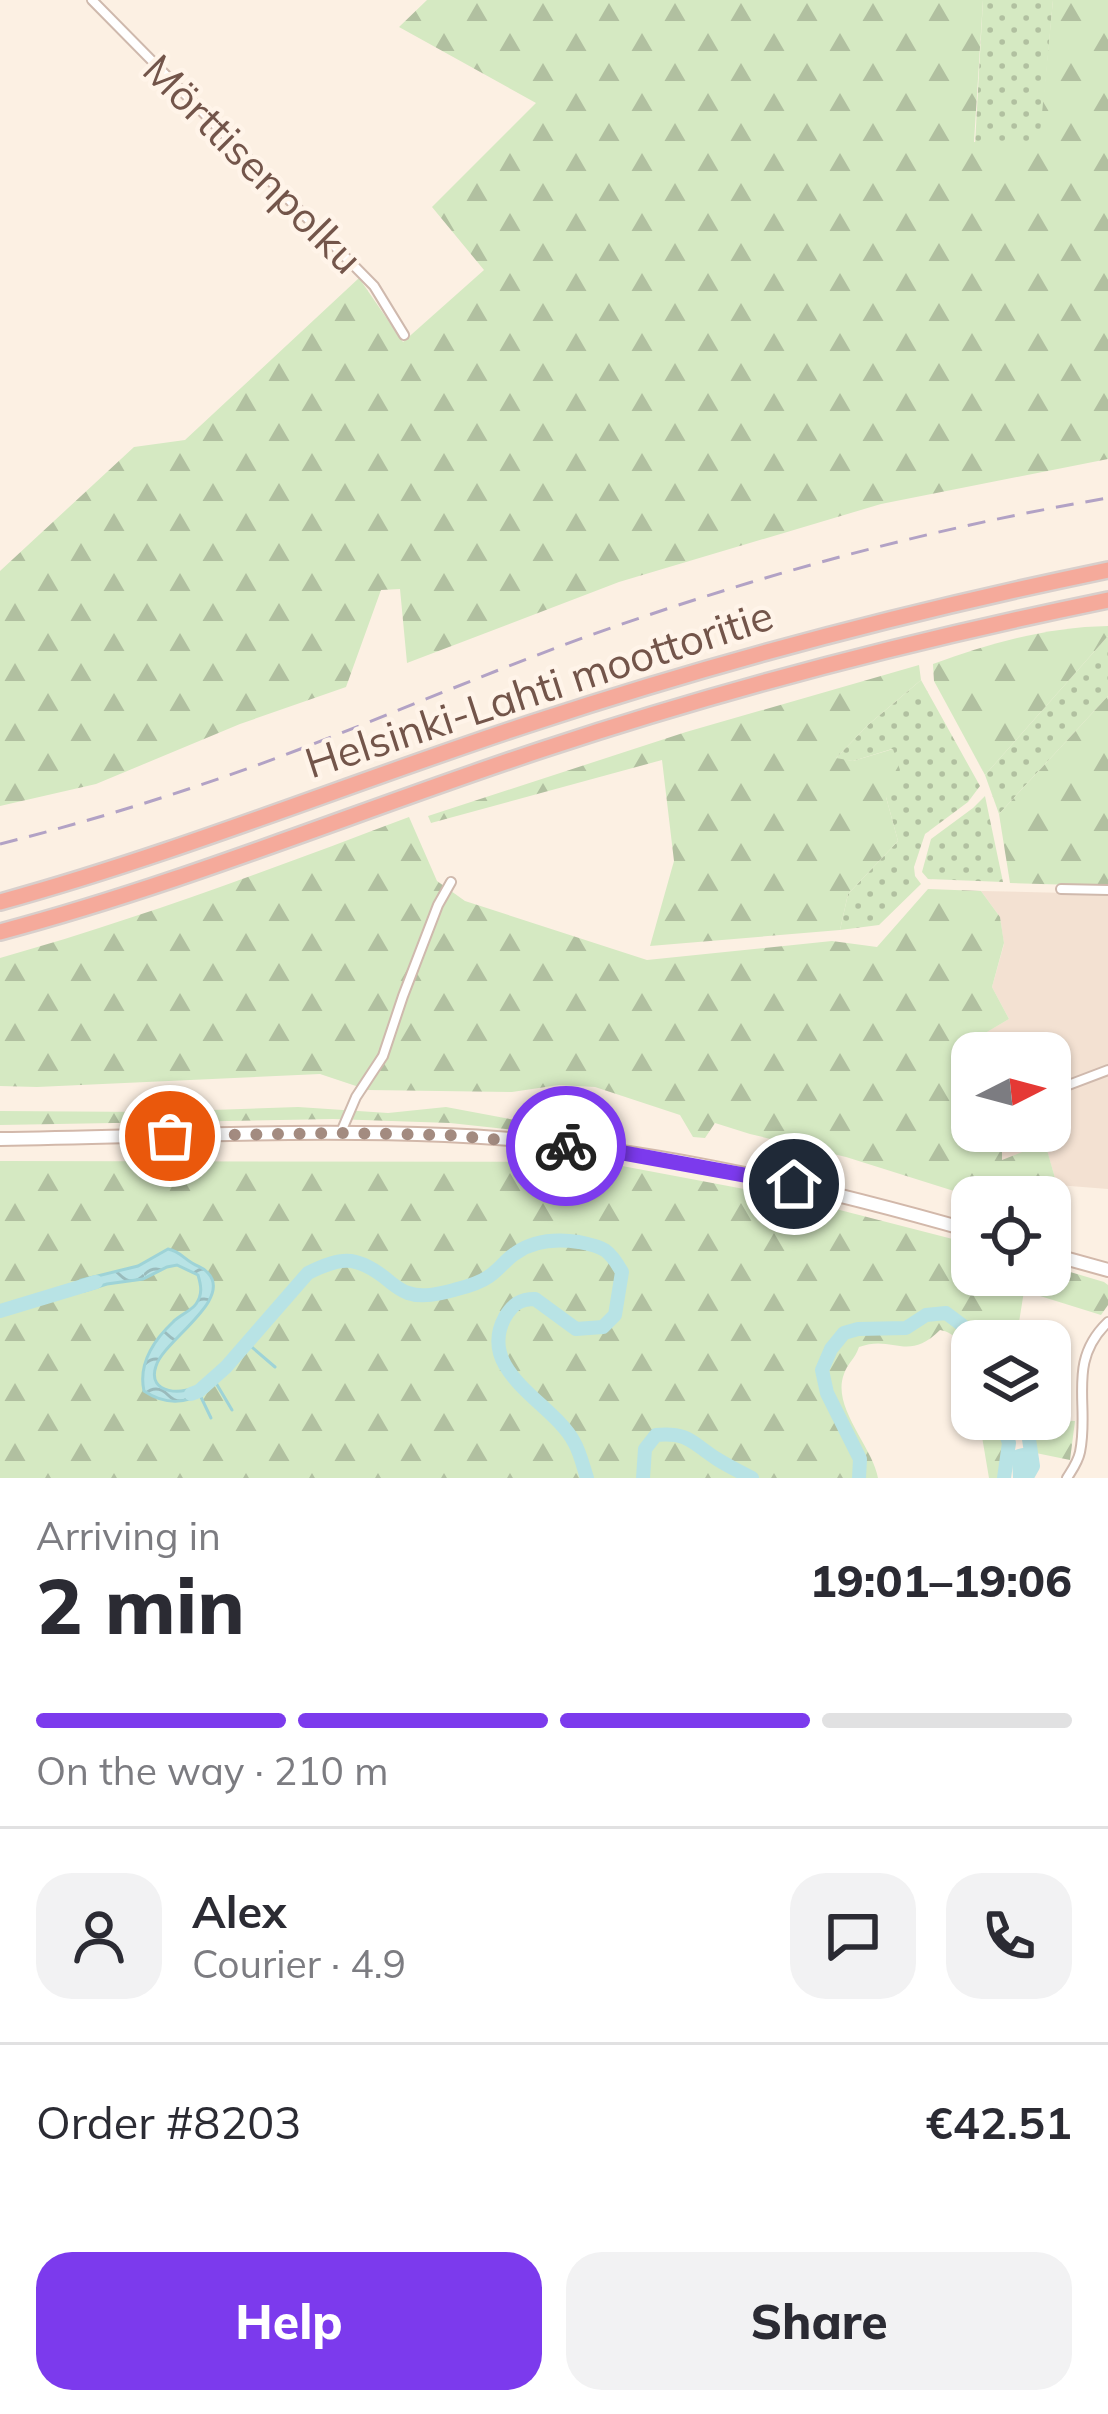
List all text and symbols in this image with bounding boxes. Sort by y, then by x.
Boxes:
street label: Mörttisenpolku [133,43,374,284]
street label: Helsinki-Lahti moottoritie [298,588,779,789]
north arrow [951,1032,1071,1152]
map controls [951,1032,1071,1440]
pin [119,1085,221,1187]
courier [506,1086,626,1206]
icon: bag [137,1103,203,1169]
icon: bike [533,1113,599,1179]
pin [743,1133,845,1235]
icon: home [761,1151,827,1217]
button: locate [951,1176,1071,1296]
button: layers [951,1320,1071,1440]
text: Arriving in [36,1511,221,1560]
text: 19:01–19:06 [810,1552,1072,1608]
text: 2 min [36,1556,245,1654]
text: On the way · 210 m [36,1746,388,1795]
button: person [36,1873,162,1999]
button: chat [790,1873,916,1999]
button: phone [946,1873,1072,1999]
text: Alex [192,1883,287,1939]
text: Courier · 4.9 [192,1939,406,1988]
text: Order #8203 [36,2094,301,2150]
text: €42.51 [926,2094,1072,2150]
button: Help [36,2252,542,2390]
button: Share [566,2252,1072,2390]

